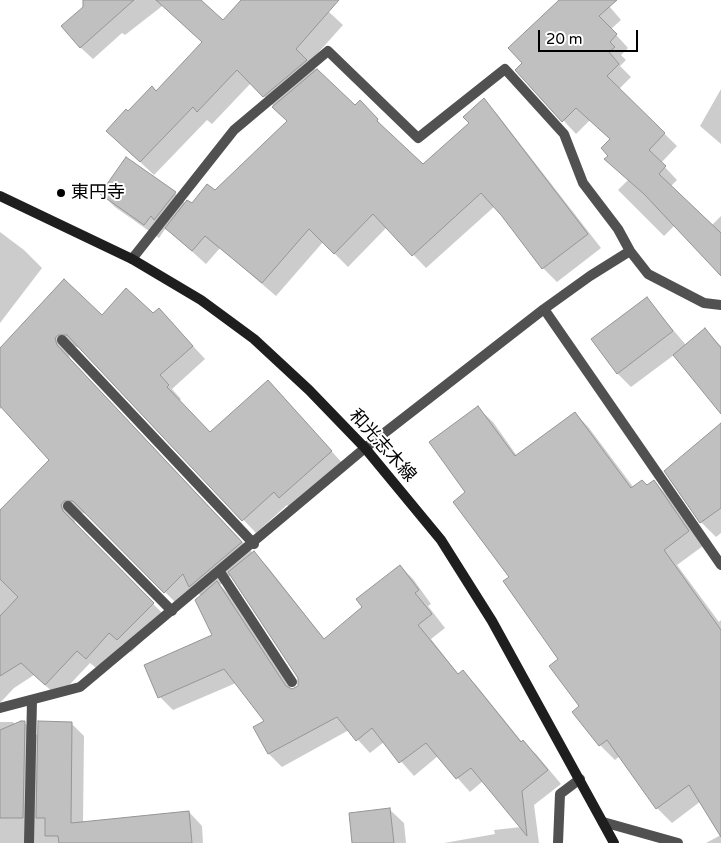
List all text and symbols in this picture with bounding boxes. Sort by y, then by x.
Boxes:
scale bar [541,20,641,52]
text: 20 m [546,30,583,48]
place label: 東円寺 [71,182,125,204]
marker: 東円寺 [55,187,67,199]
street label: 和光志木線 [344,405,420,487]

